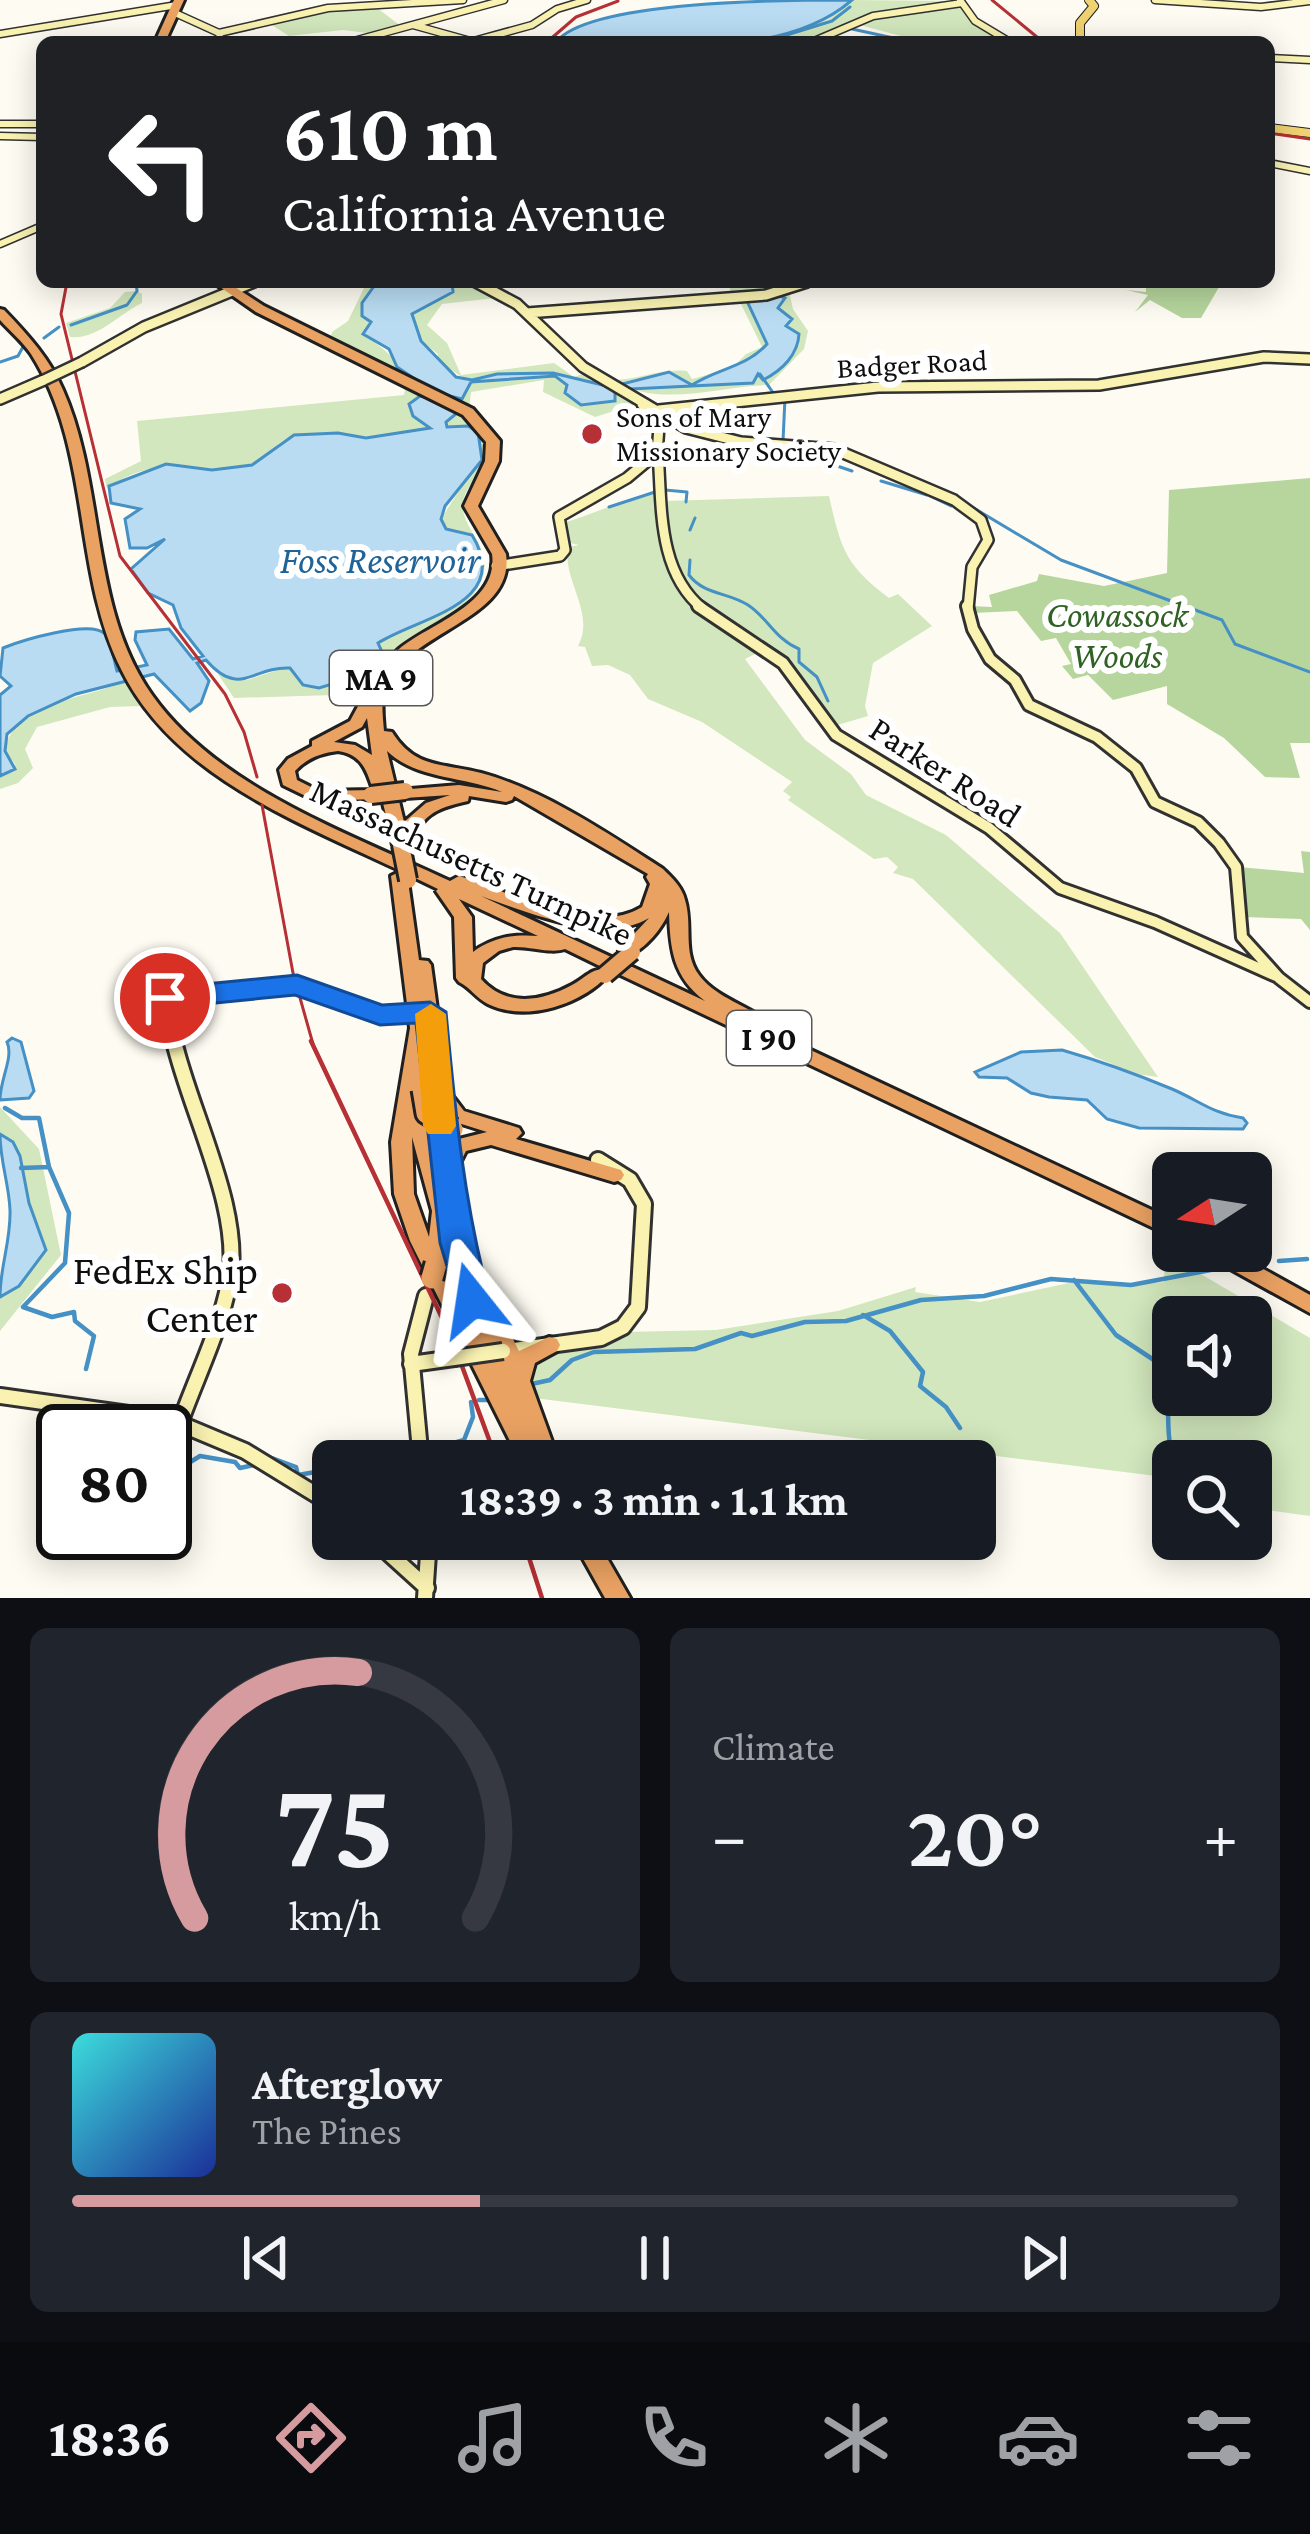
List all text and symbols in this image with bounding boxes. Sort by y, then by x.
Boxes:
icon: left [84,84,240,240]
text: 610 m [282,85,498,178]
text: California Avenue [282,183,666,243]
street label: Badger Road [836,343,988,385]
place label: Sons of Mary Missionary Society [616,400,841,468]
marker: Sons of Mary Missionary Society [579,421,605,447]
water label: Foss Reservoir [280,538,482,581]
park label: Cowassock Woods [1046,595,1189,676]
road number: MA 9 [330,651,432,705]
street label: Parker Road [862,708,1029,835]
street label: Massachusetts Turnpike [304,770,639,954]
pin [114,947,216,1049]
icon: arrive [132,965,198,1031]
road number: I 90 [727,1011,811,1065]
north arrow [1152,1152,1272,1272]
map controls [1152,1152,1272,1560]
position arrow [409,1237,535,1363]
place label: FedEx Ship Center [73,1246,258,1341]
marker: FedEx Ship Center [269,1280,295,1306]
button: sound [1152,1296,1272,1416]
speed limit sign: 80 [36,1404,192,1560]
button: search [1152,1440,1272,1560]
text: 18:39 · 3 min · 1.1 km [460,1475,848,1525]
text: Climate [712,1725,835,1768]
text: 75 [275,1755,395,1894]
text: 20° [907,1785,1043,1885]
text: − [712,1799,747,1872]
text: + [1203,1799,1238,1872]
text: km/h [289,1892,381,1939]
text: Afterglow [252,2059,442,2109]
text: The Pines [252,2109,402,2152]
icon: previous [233,2225,299,2291]
icon: pause [622,2225,688,2291]
icon: next [1011,2225,1077,2291]
icon: directions [269,2396,353,2480]
icon: music [451,2396,535,2480]
icon: phone [632,2396,716,2480]
icon: climate [814,2396,898,2480]
icon: car [996,2396,1080,2480]
icon: filters [1177,2396,1261,2480]
text: 18:36 [49,2408,171,2468]

